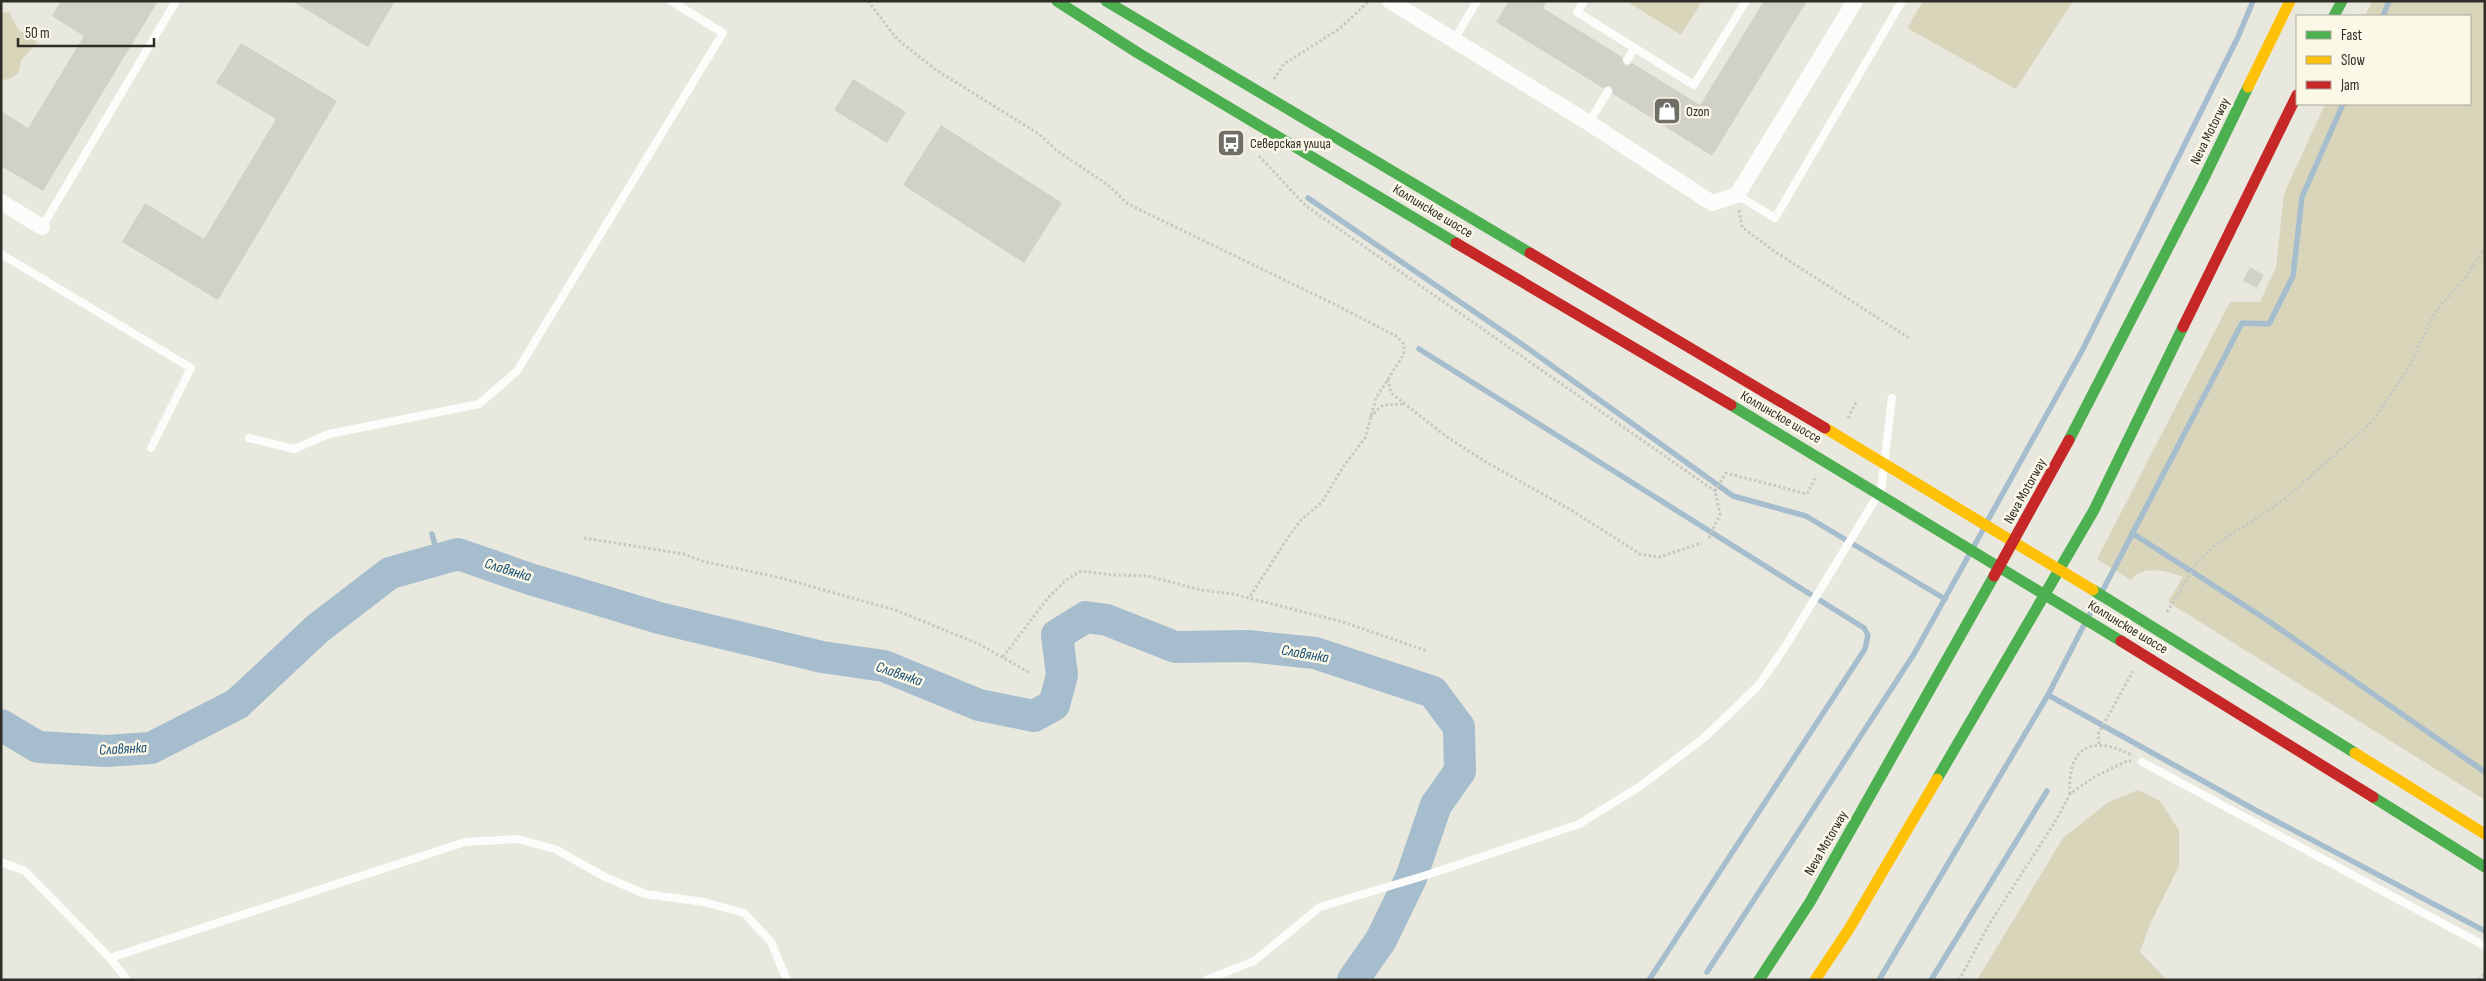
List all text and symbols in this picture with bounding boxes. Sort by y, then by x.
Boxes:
scale bar [18,15,154,47]
legend [2296,15,2471,105]
text: 50 m [25,24,50,43]
text: Fast [2341,26,2363,45]
text: Slow [2341,51,2365,70]
text: Jam [2340,76,2359,95]
street label: Neva Motorway [2187,94,2234,167]
shop icon: Ozon [1652,96,1682,126]
place label: Ozon [1686,103,1710,120]
bus stop icon: Северская улица [1216,128,1246,158]
place label: Северская улица [1250,135,1331,152]
street label: Колпинское шоссе [1390,180,1476,242]
street label: Колпинское шоссе [1738,387,1824,447]
street label: Neva Motorway [2000,455,2050,527]
water label: Славянка [482,554,534,586]
street label: Колпинское шоссе [2085,596,2171,658]
water label: Славянка [1280,640,1330,668]
water label: Славянка [873,657,925,691]
water label: Славянка [99,738,147,760]
street label: Neva Motorway [1801,807,1852,879]

